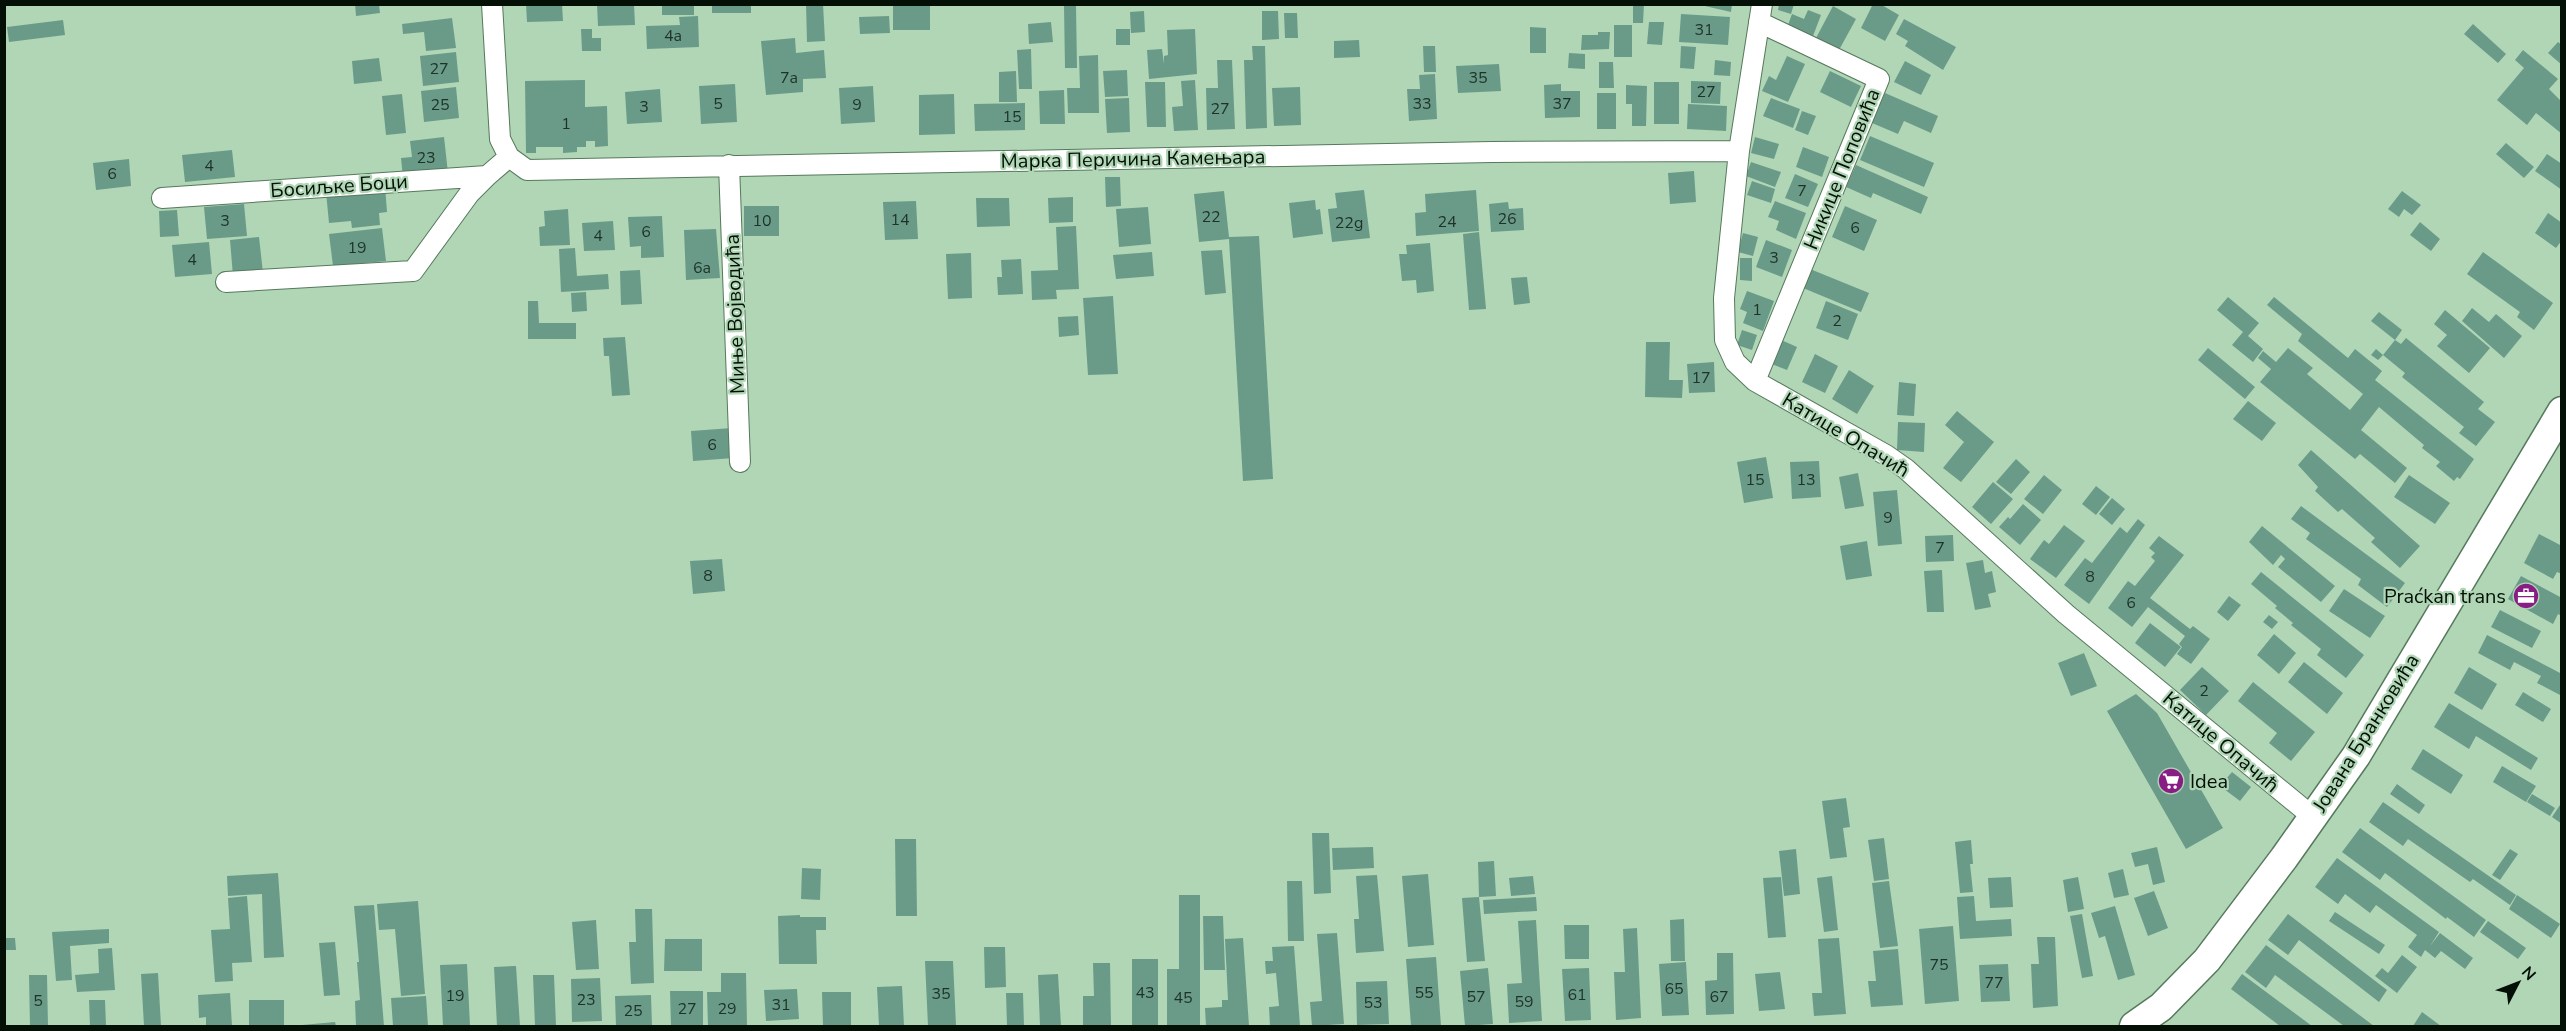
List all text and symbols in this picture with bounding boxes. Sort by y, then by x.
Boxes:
house number: 31 [1694,19,1714,41]
house number: 4a [664,25,682,47]
house number: 27 [429,58,449,80]
house number: 7a [780,67,798,89]
house number: 35 [1468,67,1488,89]
house number: 27 [1696,81,1716,103]
street label: Никице Поповића [1797,84,1887,254]
house number: 5 [713,93,723,115]
house number: 33 [1412,93,1432,115]
house number: 37 [1552,93,1572,115]
house number: 25 [430,94,450,116]
house number: 9 [852,94,862,116]
house number: 3 [639,96,649,118]
house number: 27 [1210,98,1230,120]
house number: 15 [1002,106,1022,128]
house number: 1 [561,113,571,135]
street label: Марка Перичина Камењара [1000,143,1266,175]
house number: 23 [416,147,436,169]
house number: 4 [204,155,214,177]
house number: 6 [107,163,117,185]
street label: Босиљке Боци [269,168,409,204]
house number: 7 [1797,180,1807,202]
house number: 22 [1201,206,1221,228]
house number: 26 [1497,208,1517,230]
house number: 14 [890,209,910,231]
house number: 3 [220,210,230,232]
house number: 10 [752,210,772,232]
house number: 24 [1437,211,1457,233]
house number: 22g [1335,212,1363,234]
house number: 6 [1850,217,1860,239]
house number: 6 [641,221,651,243]
house number: 4 [593,225,603,247]
street label: Миње Војводића [719,233,751,395]
house number: 19 [347,237,367,259]
house number: 3 [1769,247,1779,269]
house number: 4 [187,249,197,271]
house number: 6a [693,257,711,279]
house number: 1 [1752,299,1762,321]
house number: 2 [1832,310,1842,332]
house number: 17 [1691,367,1711,389]
street label: Катице Опачић [1777,386,1915,484]
house number: 6 [707,434,717,456]
house number: 15 [1745,469,1765,491]
house number: 13 [1796,469,1816,491]
house number: 9 [1883,507,1893,529]
house number: 7 [1935,537,1945,559]
house number: 8 [703,565,713,587]
house number: 8 [2085,566,2095,588]
office icon: Praćkan trans [2511,581,2541,611]
place label: Praćkan trans [2384,583,2506,610]
house number: 6 [2126,592,2136,614]
street label: Јована Бранковића [2306,649,2426,818]
house number: 2 [2199,680,2209,702]
street label: Катице Опачић [2157,685,2285,799]
supermarket icon: Idea [2156,766,2186,796]
place label: Idea [2190,768,2228,795]
north arrow [2488,953,2548,1013]
house number: 75 [1929,954,1949,976]
text: N [2516,962,2541,985]
house number: 77 [1984,972,2004,994]
house number: 65 [1664,978,1684,1000]
house number: 43 [1135,982,1155,1004]
house number: 55 [1414,982,1434,1004]
house number: 35 [931,983,951,1005]
house number: 61 [1567,984,1587,1006]
house number: 19 [445,985,465,1007]
house number: 57 [1466,986,1486,1008]
house number: 67 [1709,986,1729,1008]
house number: 45 [1173,987,1193,1009]
house number: 23 [576,989,596,1011]
house number: 5 [33,990,43,1012]
house number: 59 [1514,991,1534,1013]
house number: 53 [1363,992,1383,1014]
house number: 31 [771,994,791,1016]
house number: 27 [677,998,697,1020]
house number: 29 [717,998,737,1020]
house number: 25 [623,1000,643,1022]

